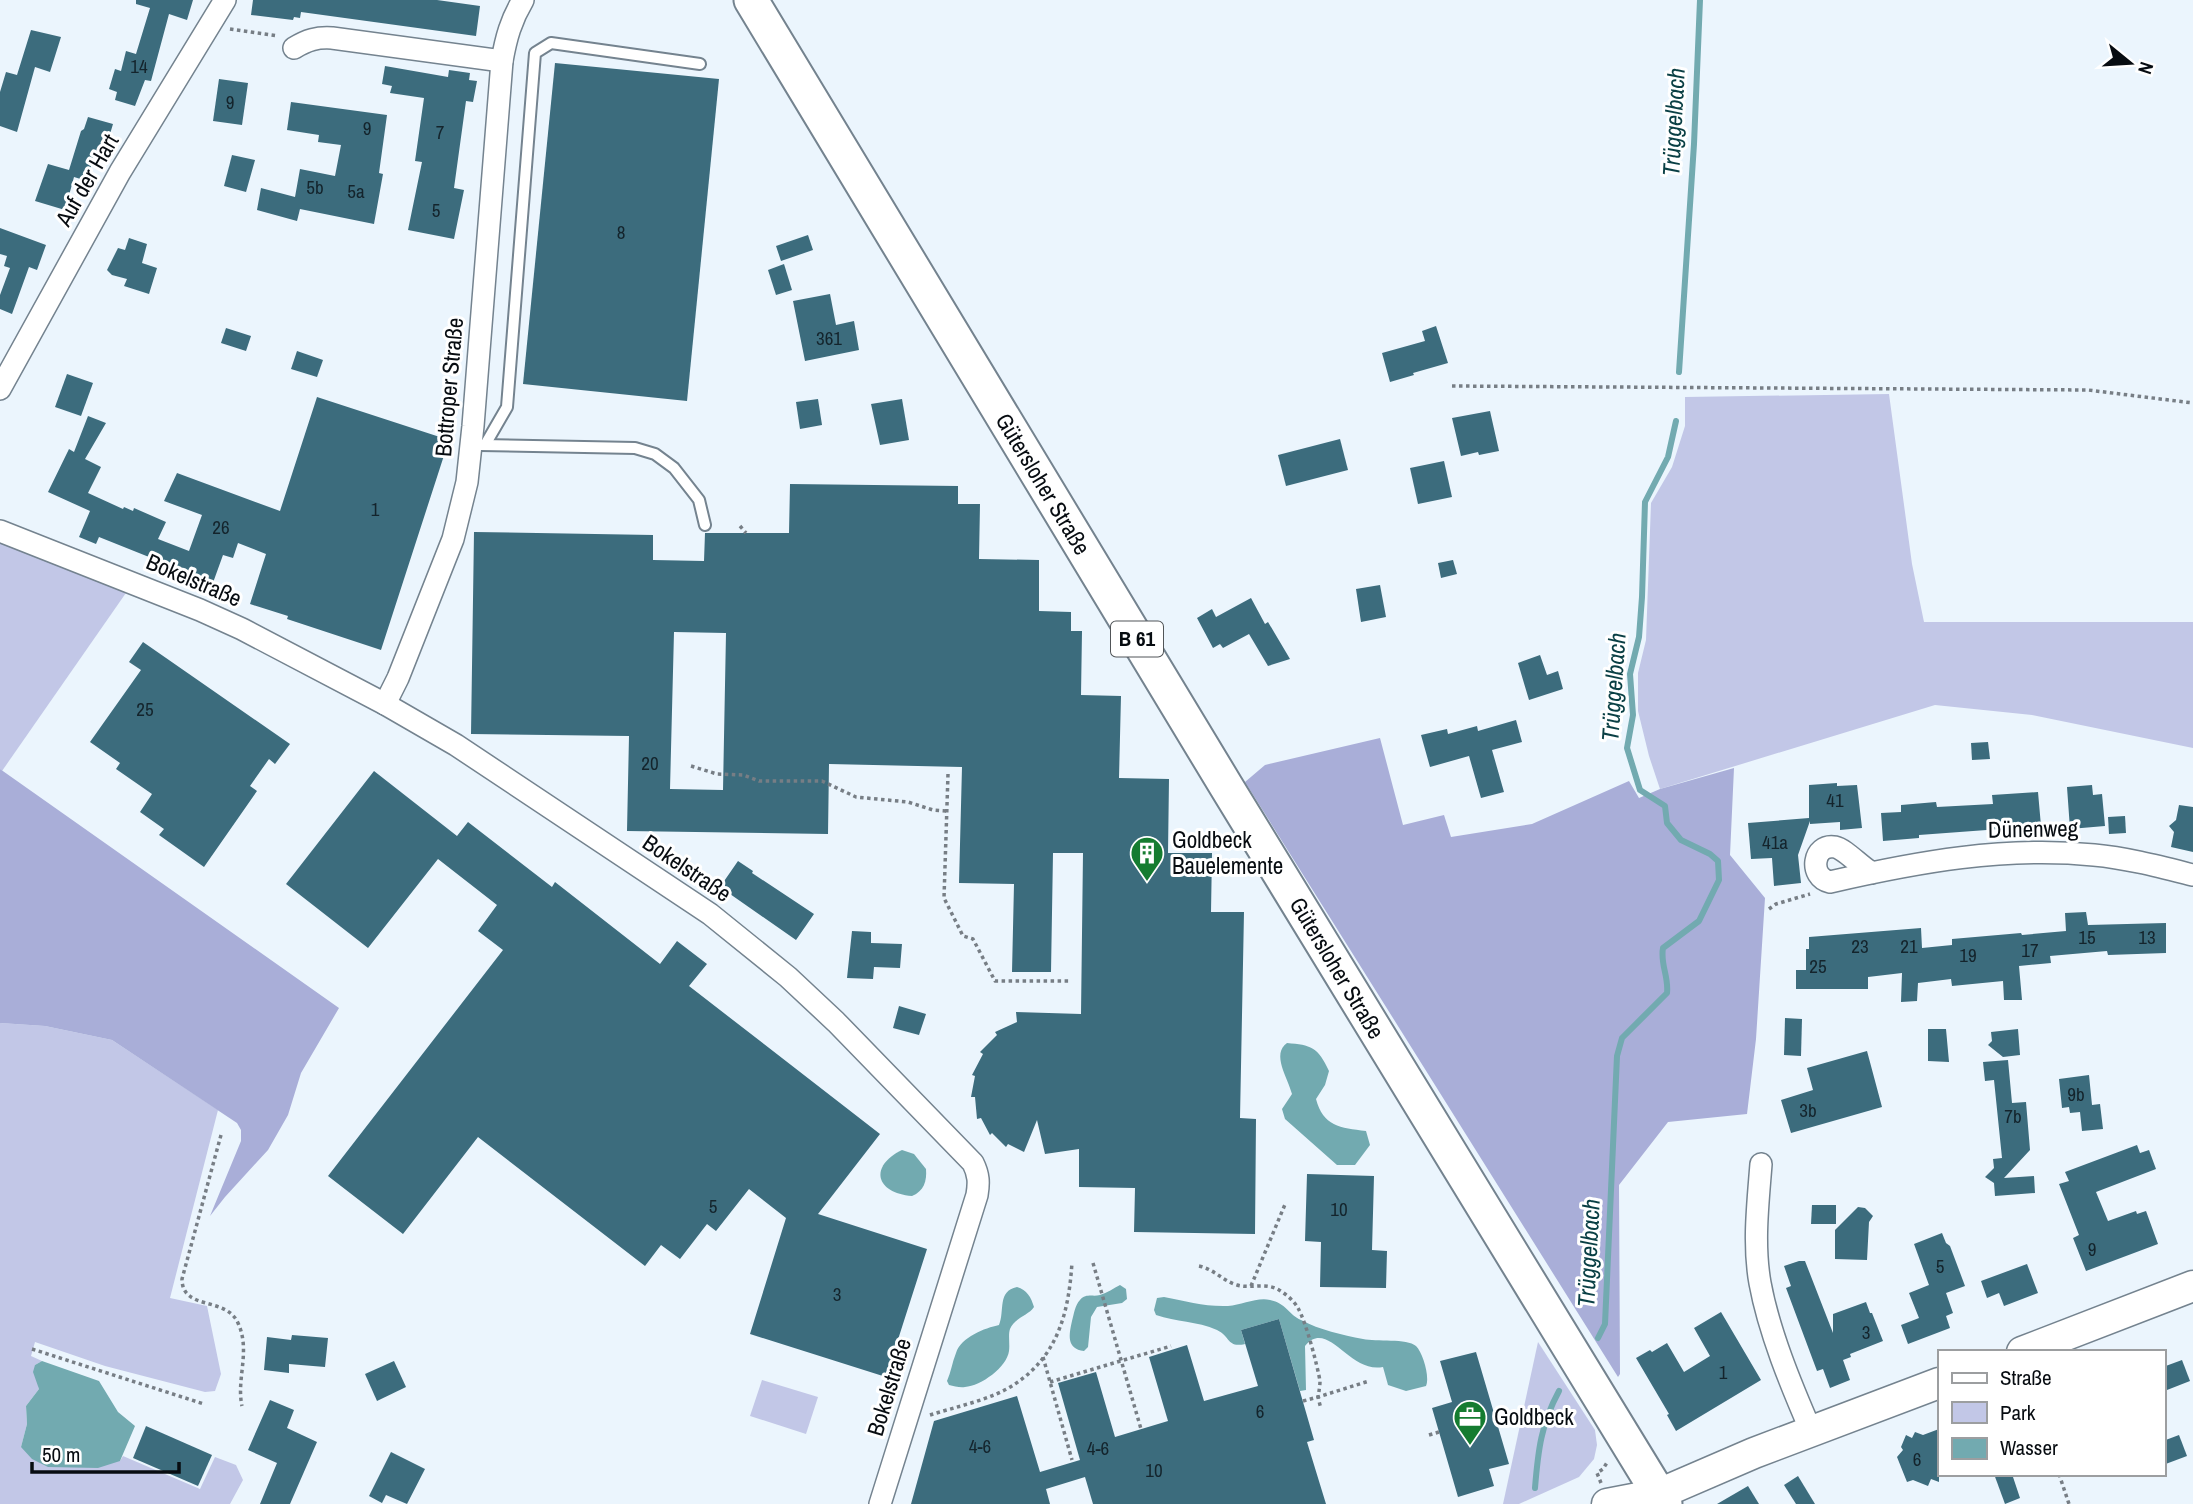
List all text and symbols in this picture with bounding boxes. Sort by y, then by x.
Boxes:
north arrow [2095,28,2165,98]
house number: 14 [130,53,148,79]
text: N [2132,59,2160,78]
water label: Trüggelbach [1654,67,1692,177]
house number: 9 [226,89,234,115]
house number: 9 [363,115,371,141]
house number: 7 [436,119,445,145]
street label: Auf der Hart [47,128,125,232]
house number: 5b [306,174,324,200]
house number: 5a [347,178,365,204]
house number: 5 [432,197,441,223]
house number: 8 [617,219,625,245]
street label: Bottroper Straße [427,316,470,458]
house number: 361 [816,325,842,351]
street label: Gütersloher Straße [989,407,1098,560]
house number: 1 [371,496,380,522]
house number: 26 [212,514,230,540]
street label: Bokelstraße [142,546,247,613]
road number: B 61 [1111,622,1163,656]
water label: Trüggelbach [1593,632,1633,742]
house number: 25 [136,696,154,722]
house number: 20 [641,750,659,776]
house number: 41 [1826,787,1844,813]
street label: Dünenweg [1988,812,2079,845]
place label: Goldbeck Bauelemente [1172,824,1283,881]
street label: Bokelstraße [637,827,738,909]
house number: 41a [1762,829,1788,855]
building icon: Goldbeck Bauelemente [1128,834,1166,883]
street label: Gütersloher Straße [1283,891,1392,1044]
house number: 15 [2078,924,2096,950]
house number: 13 [2138,924,2156,950]
house number: 23 [1851,933,1869,959]
house number: 21 [1900,933,1918,959]
house number: 17 [2021,937,2039,963]
house number: 19 [1959,942,1977,968]
house number: 25 [1809,953,1827,979]
house number: 9b [2067,1081,2085,1107]
house number: 3b [1799,1097,1817,1123]
house number: 7b [2004,1103,2022,1129]
house number: 5 [709,1193,718,1219]
house number: 10 [1330,1196,1348,1222]
water label: Trüggelbach [1569,1198,1607,1308]
house number: 9 [2088,1236,2096,1262]
house number: 5 [1936,1253,1945,1279]
house number: 3 [833,1281,841,1307]
house number: 3 [1862,1319,1870,1345]
street label: Bokelstraße [859,1334,918,1440]
legend [1938,1350,2165,1476]
house number: 1 [1719,1359,1728,1385]
text: Straße [2000,1363,2052,1392]
house number: 6 [1256,1398,1264,1424]
office icon: Goldbeck [1451,1398,1489,1447]
text: Park [2000,1398,2036,1427]
place label: Goldbeck [1494,1401,1574,1432]
scale bar [32,1430,178,1474]
house number: 4-6 [969,1433,991,1459]
text: Wasser [2000,1433,2058,1462]
house number: 4-6 [1087,1435,1109,1461]
text: 50 m [42,1440,80,1469]
house number: 6 [1913,1446,1921,1472]
house number: 10 [1145,1457,1163,1483]

